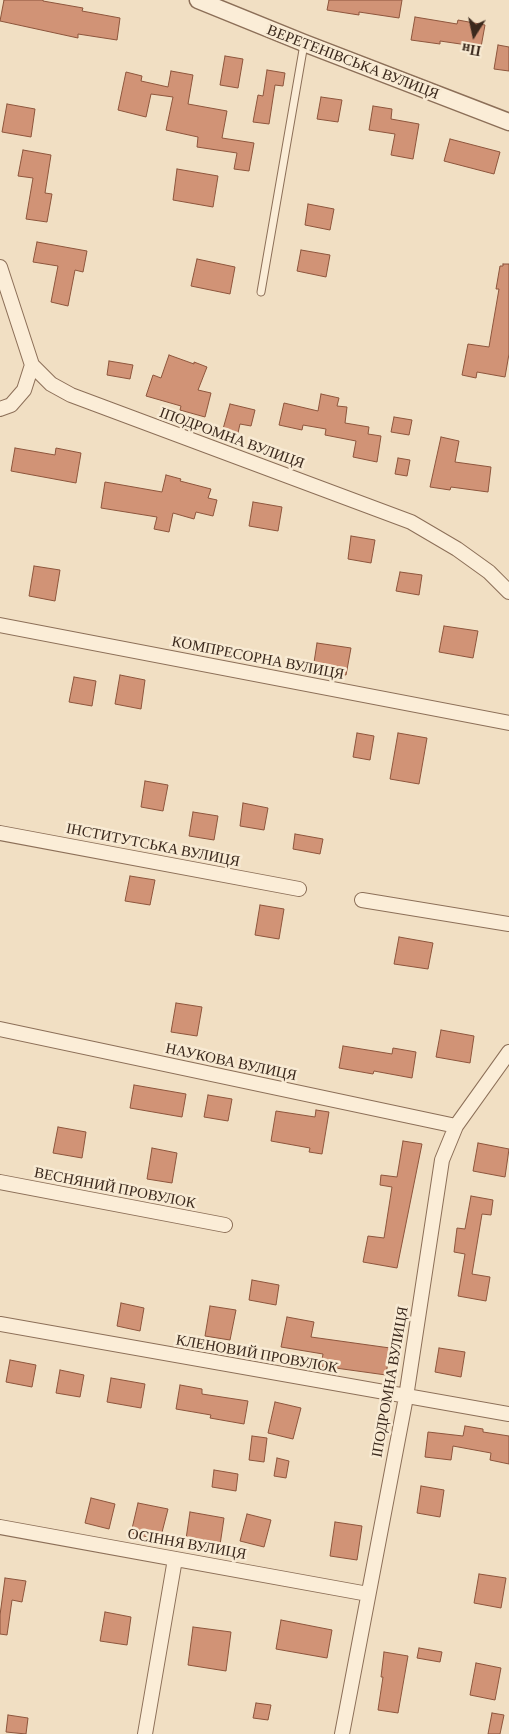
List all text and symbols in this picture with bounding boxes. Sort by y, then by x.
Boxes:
north arrow [449,10,499,60]
street label: ВЕРЕТЕНІВСЬКА ВУЛИЦЯ [265,21,441,103]
text: Пн [461,40,482,59]
street label: ІПОДРОМНА ВУЛИЦЯ [157,403,307,473]
street label: КОМПРЕСОРНА ВУЛИЦЯ [170,632,346,684]
street label: ІНСТИТУТСЬКА ВУЛИЦЯ [65,819,241,871]
street label: НАУКОВА ВУЛИЦЯ [164,1039,298,1085]
street label: ВЕСНЯНИЙ ПРОВУЛОК [33,1163,197,1213]
street label: ІПОДРОМНА ВУЛИЦЯ [368,1305,412,1459]
street label: КЛЕНОВИЙ ПРОВУЛОК [174,1331,340,1377]
street label: ОСІННЯ ВУЛИЦЯ [126,1525,248,1563]

